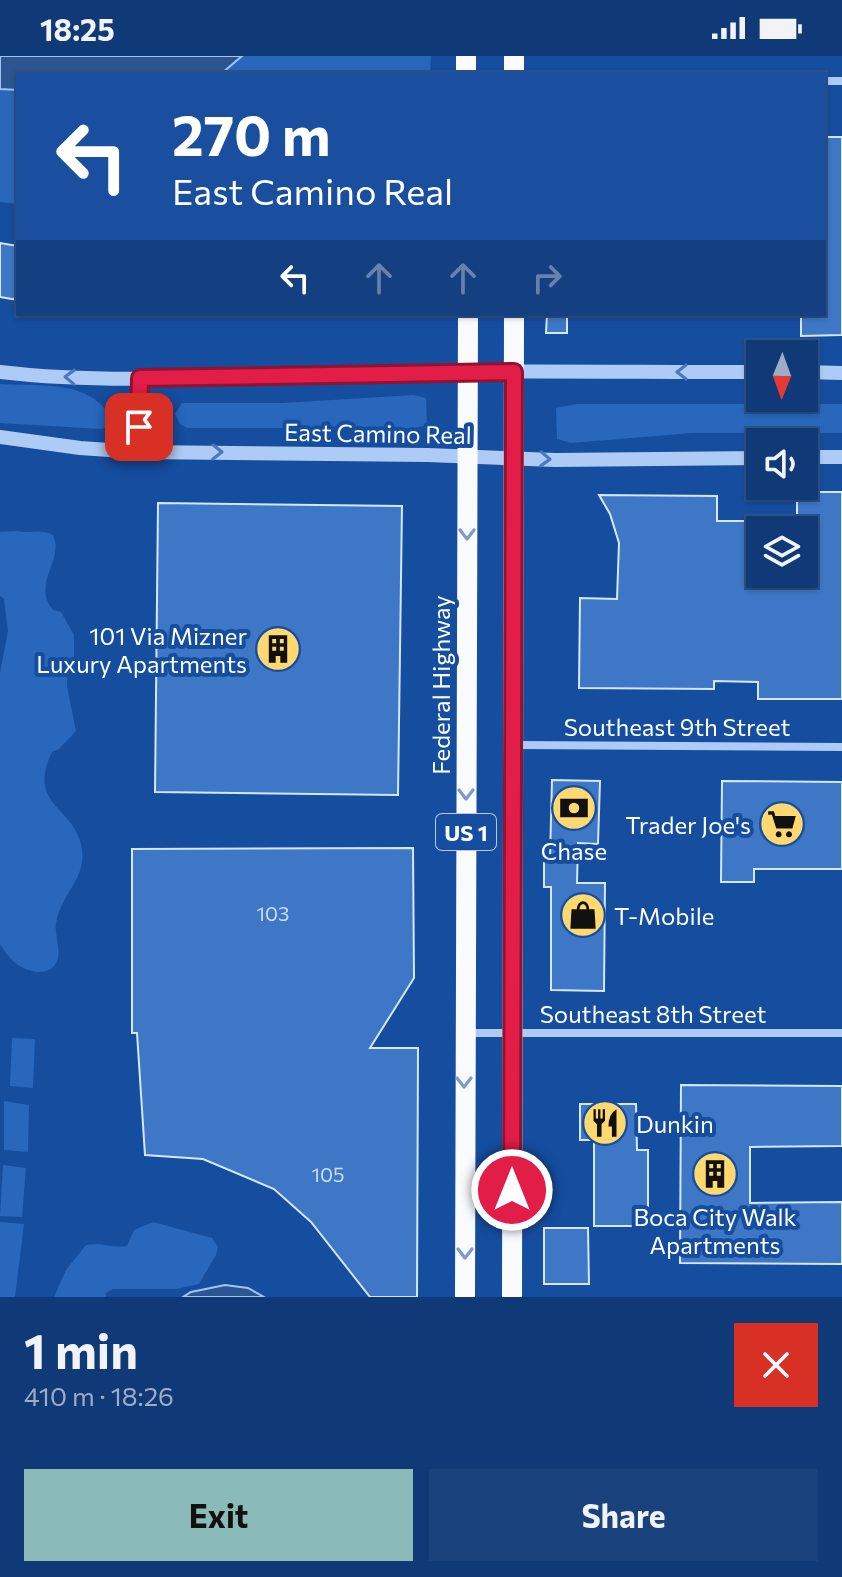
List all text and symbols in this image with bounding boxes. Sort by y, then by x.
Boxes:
text: 18:25 [40,10,115,47]
text: 270 m [172,99,331,168]
icon: left [40,104,144,208]
text: East Camino Real [172,168,453,212]
icon: left [273,256,317,300]
icon: ahead [357,256,401,300]
icon: ahead [441,256,485,300]
icon: right [525,256,569,300]
north arrow [746,340,818,412]
map controls [746,340,818,588]
one-way arrow [675,363,688,381]
one-way arrow [63,369,76,386]
pin [105,393,173,461]
icon: arrive [117,405,161,449]
street label: East Camino Real [284,417,472,449]
button: sound [746,428,818,500]
one-way arrow [211,444,224,461]
one-way arrow [539,451,552,468]
button: layers [746,516,818,588]
one-way arrow [458,528,476,541]
street label: Federal Highway [426,595,455,775]
place label: 101 Via Mizner Luxury Apartments [36,621,247,678]
building icon: 101 Via Mizner Luxury Apartments [254,625,302,673]
street label: Southeast 9th Street [564,712,790,741]
bank icon: Chase [550,784,598,832]
one-way arrow [457,788,475,801]
supermarket icon: Trader Joe's [758,800,806,848]
place label: Trader Joe's [625,810,751,839]
road number: US 1 [436,814,496,850]
place label: Chase [541,836,607,865]
shop icon: T-Mobile [559,891,607,939]
house number: 103 [257,901,289,925]
place label: T-Mobile [614,901,714,930]
street label: Southeast 8th Street [540,999,766,1028]
one-way arrow [455,1076,473,1089]
restaurant icon: Dunkin [581,1099,629,1147]
place label: Dunkin [636,1109,714,1138]
position arrow [470,1148,554,1232]
building icon: Boca City Walk Apartments [691,1150,739,1198]
house number: 105 [311,1162,345,1186]
place label: Boca City Walk Apartments [633,1202,797,1259]
one-way arrow [456,1247,474,1260]
text: 1 min [24,1320,138,1379]
button: close [734,1323,818,1407]
text: 410 m · 18:26 [24,1380,174,1411]
button: Exit [24,1469,413,1561]
button: Share [429,1469,818,1561]

